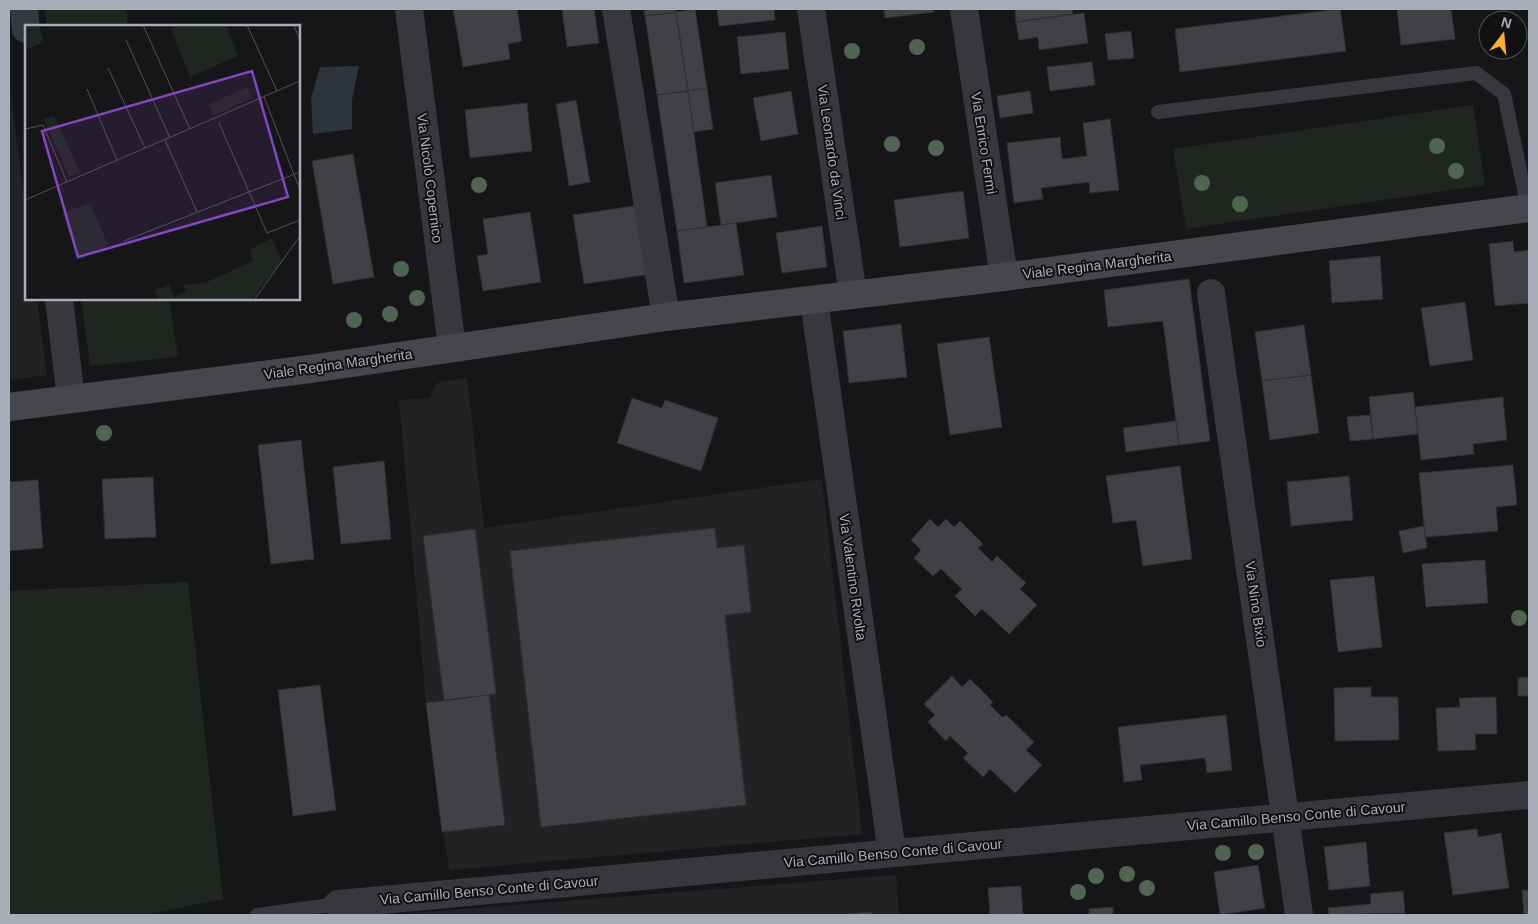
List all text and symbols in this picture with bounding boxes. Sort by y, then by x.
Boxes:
north arrow [1478,10,1528,60]
text: N [1500,13,1514,32]
inset map [25,25,300,300]
street label: Via Leonardo da Vinci [815,83,849,221]
street label: Via Enrico Fermi [968,91,1000,195]
street label: Via Nicolò Copernico [414,112,446,244]
street label: Viale Regina Margherita [1022,248,1173,282]
street label: Viale Regina Margherita [263,346,414,382]
street label: Via Valentino Rivolta [836,513,870,642]
street label: Via Nino Bixio [1242,560,1270,648]
street label: Via Camillo Benso Conte di Cavour [1186,798,1406,834]
street label: Via Camillo Benso Conte di Cavour [783,835,1003,871]
street label: Via Camillo Benso Conte di Cavour [379,872,599,908]

